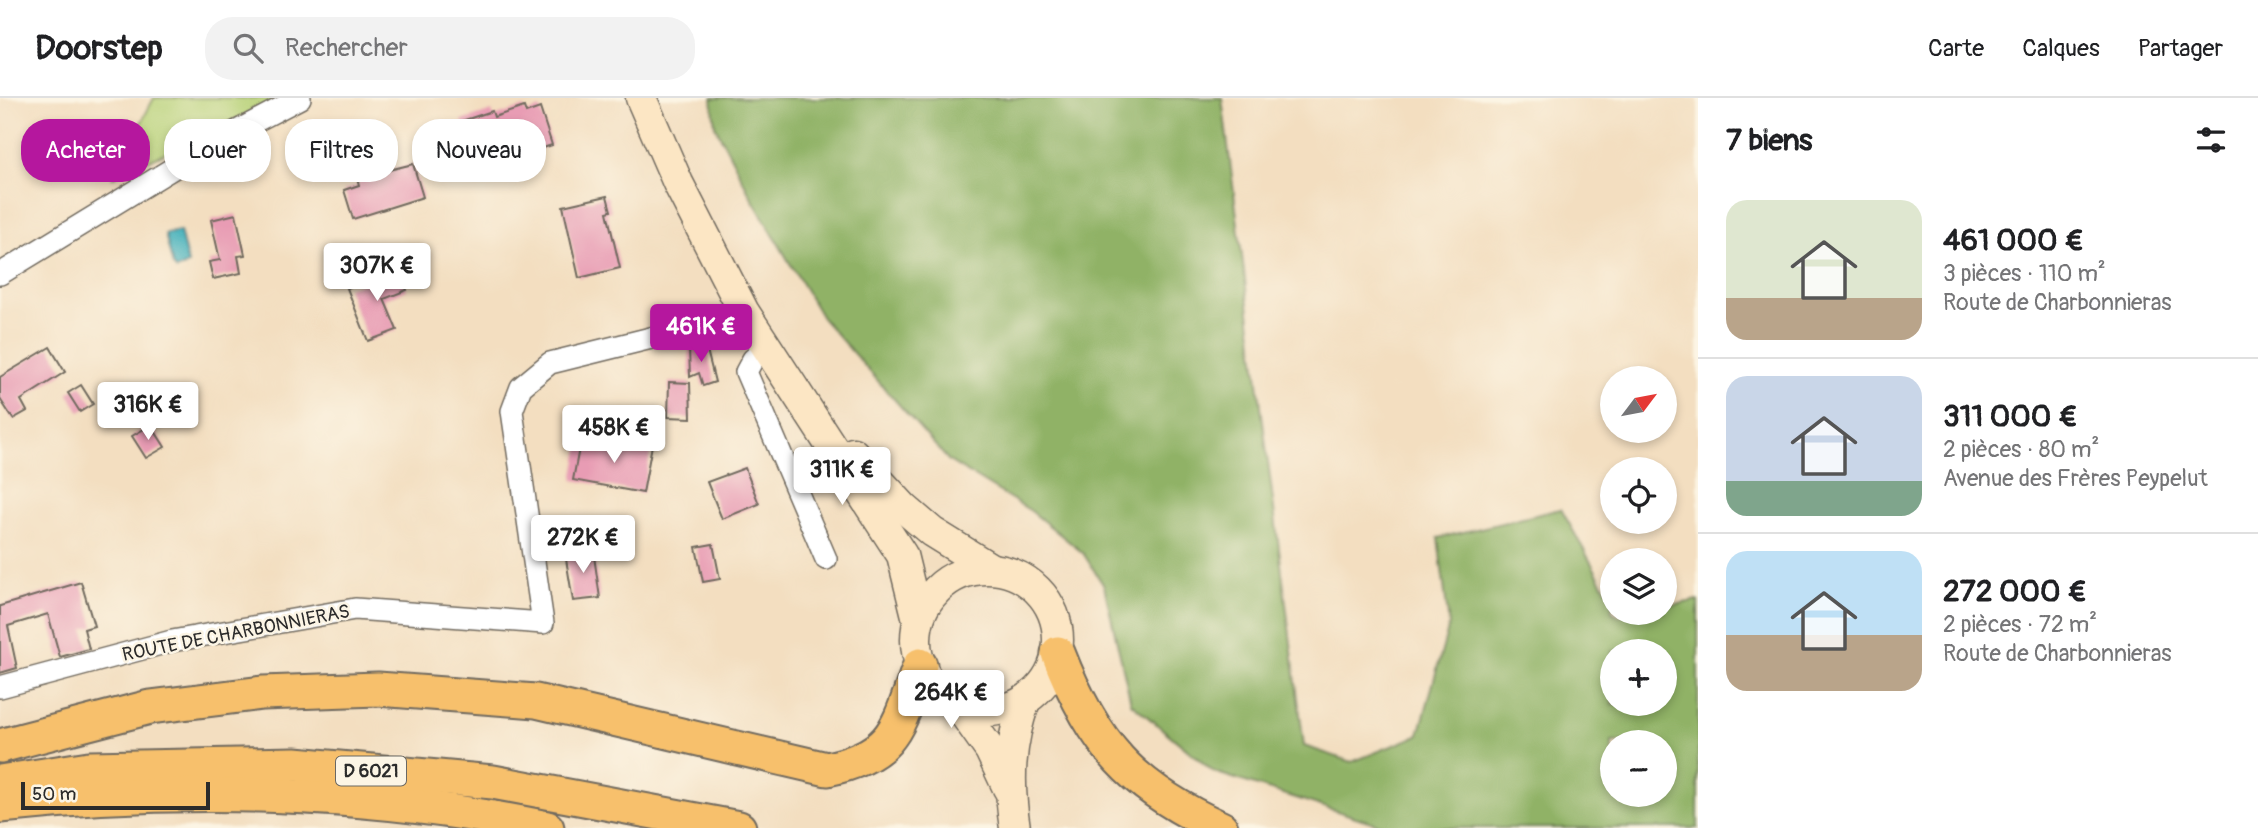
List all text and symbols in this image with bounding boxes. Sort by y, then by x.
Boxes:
search box [205,17,695,80]
text: Doorstep [35,28,163,69]
icon: search [229,29,267,67]
text: Rechercher [285,32,408,64]
text: Carte [1928,34,1984,63]
text: Calques [2022,34,2100,63]
text: Partager [2138,34,2223,63]
chip: Acheter [21,119,150,182]
chip: Louer [164,119,271,182]
chip: Filtres [285,119,398,182]
chip: Nouveau [412,119,546,182]
icon: filters [2192,121,2230,159]
text: 7 biens [1726,122,1812,159]
text: 461 000 € [1943,222,2084,259]
icon: home [1782,228,1866,312]
pin: 307K € [320,244,434,303]
text: 307K € [340,251,414,280]
text: 3 pièces · 110 m² [1943,259,2106,288]
text: Route de Charbonnieras [1943,288,2172,317]
pin: 461K € [644,304,758,364]
text: 461K € [666,312,736,341]
north arrow [1600,366,1676,443]
map controls [1600,366,1677,807]
pin: 316K € [91,382,205,442]
text: 316K € [113,390,183,419]
text: 311 000 € [1943,398,2078,435]
icon: home [1782,404,1866,488]
pin: 458K € [557,406,671,465]
text: 458K € [578,413,650,442]
text: 2 pièces · 80 m² [1943,435,2099,464]
pin: 311K € [785,448,899,507]
text: 311K € [810,455,874,484]
button: locate [1600,457,1677,534]
text: Avenue des Frères Peypelut [1943,464,2208,493]
pin: 272K € [526,516,640,575]
text: 272K € [547,523,619,552]
button: layers [1600,548,1677,625]
text: 272 000 € [1943,573,2087,610]
icon: home [1782,579,1866,663]
street label: ROUTE DE CHARBONNIERAS [120,599,352,667]
text: 2 pièces · 72 m² [1943,610,2097,639]
button: + [1600,639,1677,716]
text: Route de Charbonnieras [1943,639,2172,668]
pin: 264K € [894,670,1008,730]
text: 264K € [914,678,988,707]
button: − [1600,730,1677,807]
road number: D 6021 [336,756,406,786]
scale bar [21,779,210,811]
text: 50 m [32,782,76,806]

